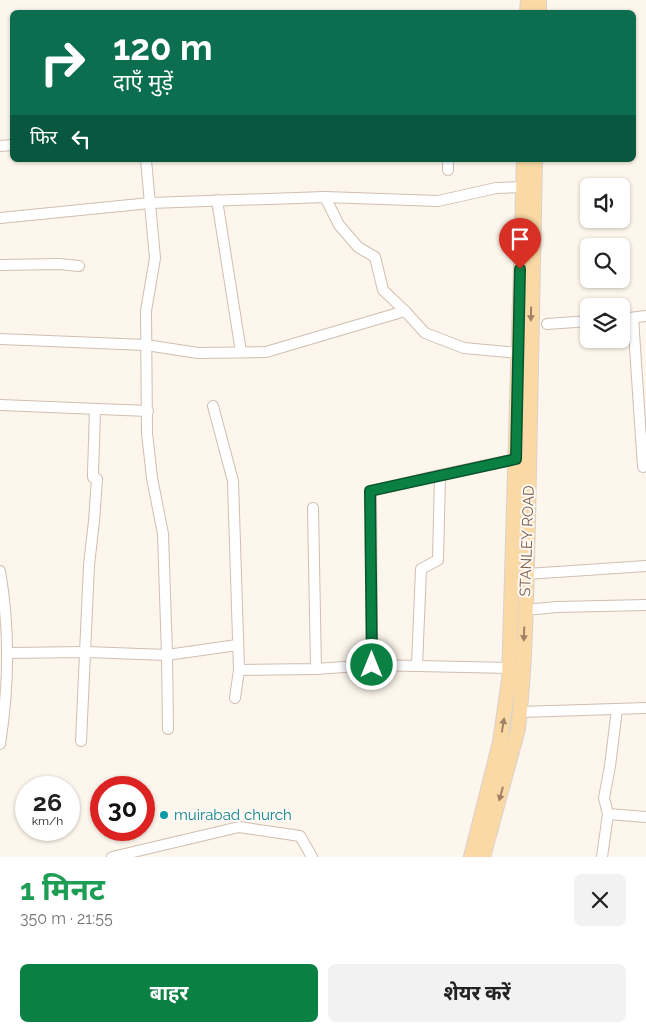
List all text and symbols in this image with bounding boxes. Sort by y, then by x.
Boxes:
text: 120 m [113,27,213,68]
icon: right [30,30,95,95]
text: दाएँ मुड़ें [113,69,173,95]
icon: left [67,125,95,153]
text: फिर [30,126,57,148]
map controls [580,178,630,348]
button: sound [580,178,630,228]
pin [499,218,541,269]
icon: arrive [506,225,534,253]
button: search [580,238,630,288]
button: layers [580,298,630,348]
one-way arrow [527,306,535,322]
street label: STANLEY ROAD [516,485,538,597]
one-way arrow [520,626,528,642]
position arrow [345,638,397,690]
one-way arrow [499,716,507,732]
speed limit sign: 30 [90,776,155,841]
one-way arrow [497,786,505,801]
text: 26 [33,787,62,817]
place label: muirabad church [174,806,292,824]
marker: muirabad church [158,809,170,821]
text: km/h [32,814,63,828]
text: 1 मिनट [20,872,105,907]
button: close [574,874,626,926]
text: 350 m · 21:55 [20,909,113,928]
button: बाहर [20,964,318,1022]
button: शेयर करें [328,964,626,1022]

